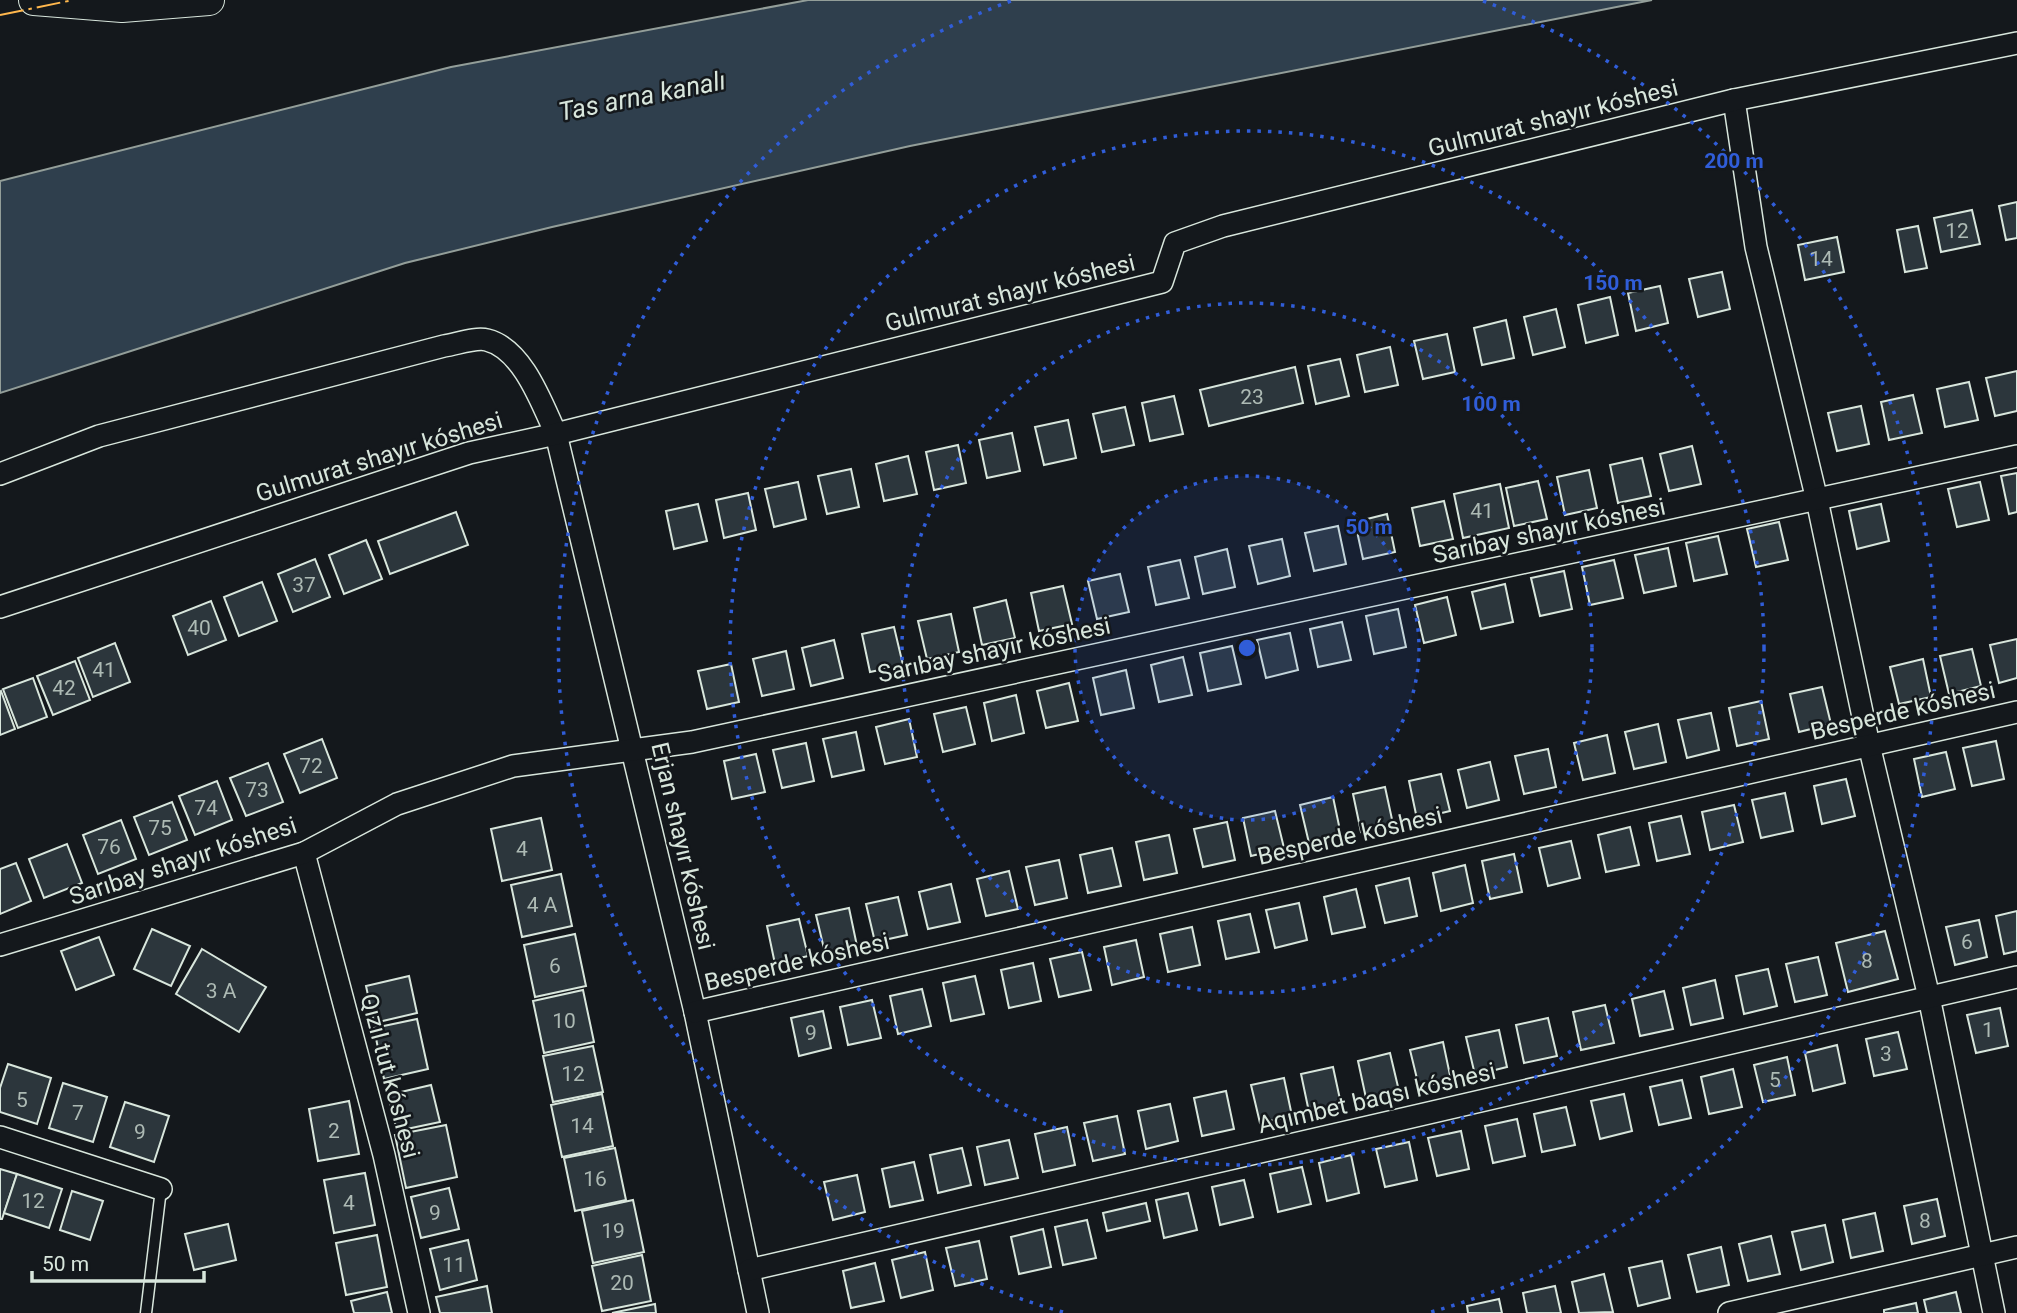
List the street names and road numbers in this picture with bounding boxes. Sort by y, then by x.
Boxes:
street label: Gulmurat shayır kóshesi [1425,73,1681,163]
street label: Gulmurat shayır kóshesi [882,248,1138,338]
street label: Gulmurat shayır kóshesi [252,406,506,508]
street label: Sarıbay shayır kóshesi [1430,493,1668,569]
street label: Sarıbay shayır kóshesi [875,612,1113,688]
street label: Besperde kóshesi [1808,676,1998,746]
street label: Erjan shayır kóshesi [646,740,720,952]
street label: Besperde kóshesi [1255,801,1445,871]
street label: Sarıbay shayır kóshesi [66,811,300,911]
street label: Besperde kóshesi [702,927,892,997]
street label: Qızıl tut kóshesi [355,991,425,1161]
street label: Aqımbet baqsı kóshesi [1255,1057,1499,1139]

